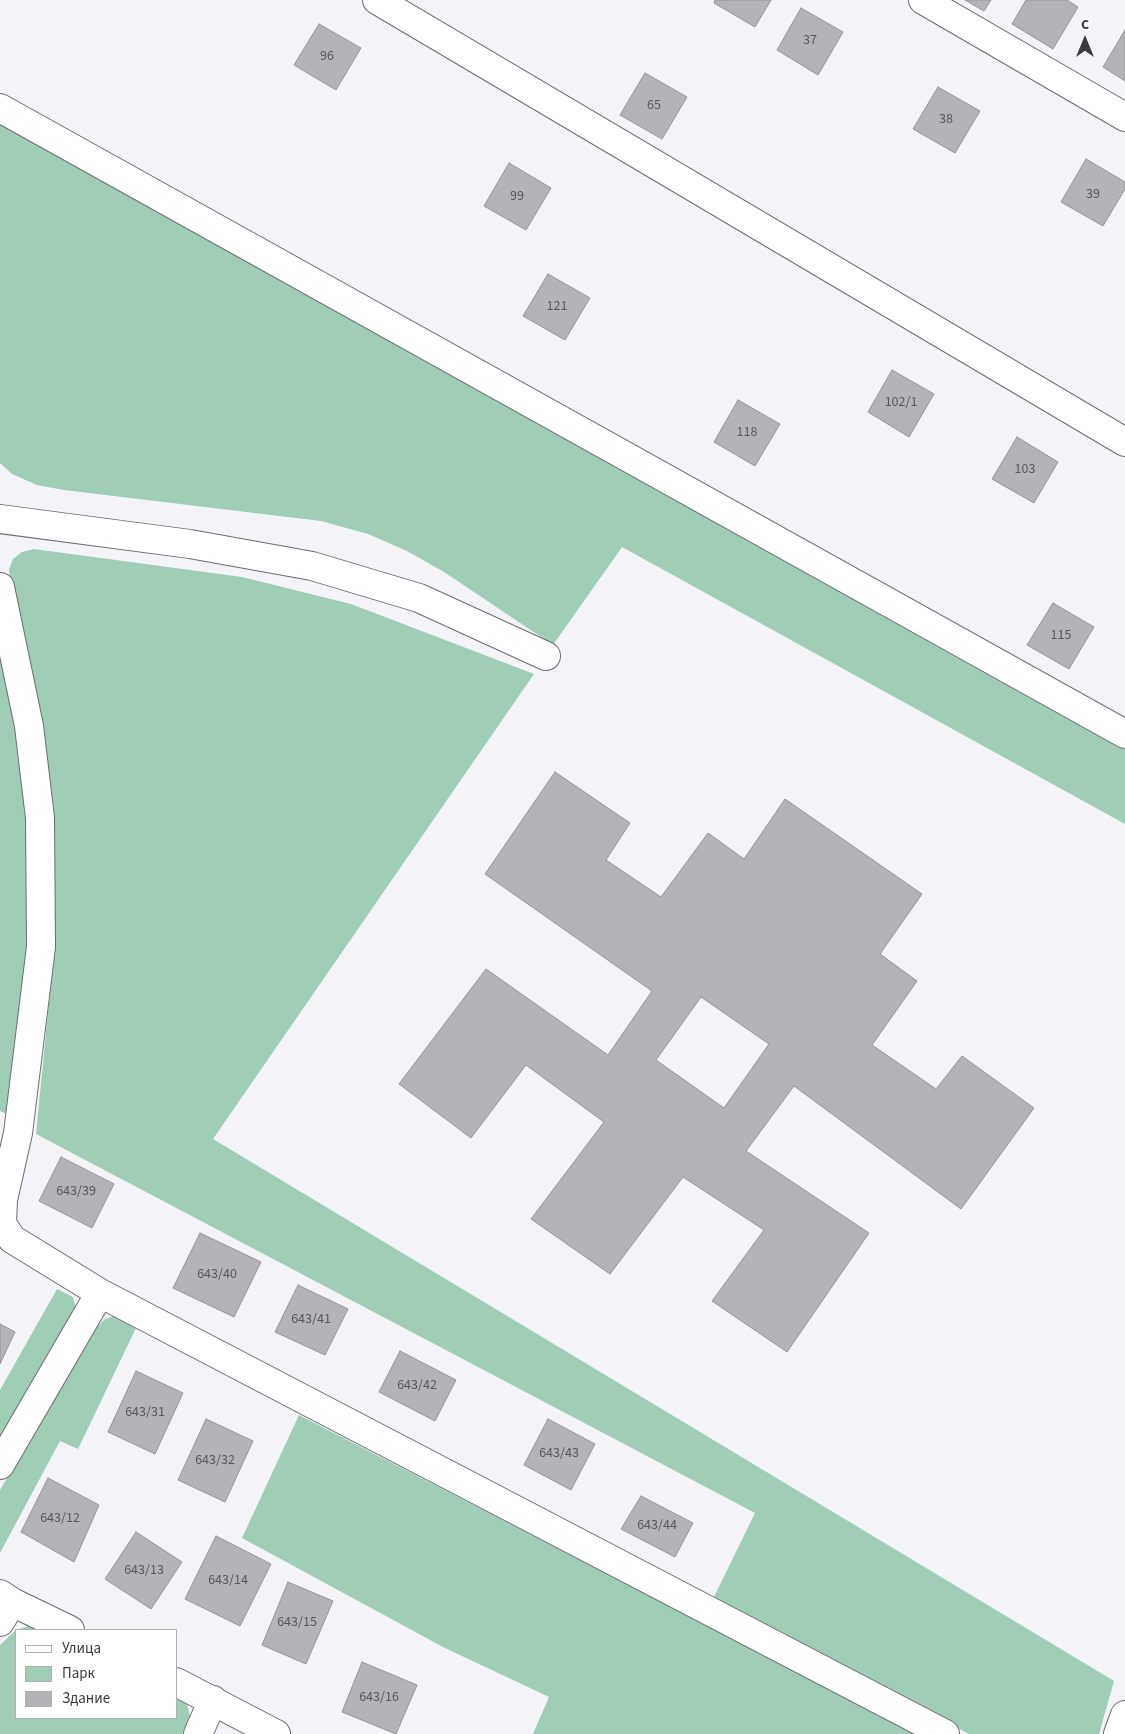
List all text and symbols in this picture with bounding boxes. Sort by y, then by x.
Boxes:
north arrow [1060,15,1110,65]
text: С [1081,15,1089,35]
house number: 37 [803,33,817,49]
house number: 96 [320,49,334,65]
house number: 65 [647,98,661,114]
house number: 38 [939,112,953,128]
house number: 39 [1086,187,1100,203]
house number: 99 [510,189,524,205]
house number: 121 [547,299,567,315]
house number: 102/1 [885,395,917,411]
house number: 118 [737,425,757,441]
house number: 103 [1015,462,1035,478]
house number: 115 [1051,628,1071,644]
house number: 643/39 [56,1184,96,1200]
house number: 643/40 [197,1267,237,1283]
house number: 643/41 [291,1312,331,1328]
house number: 643/42 [397,1378,437,1394]
house number: 643/31 [125,1405,165,1421]
house number: 643/43 [539,1446,579,1462]
house number: 643/32 [195,1453,235,1469]
house number: 643/12 [40,1511,80,1527]
house number: 643/44 [637,1518,677,1534]
house number: 643/13 [124,1563,164,1579]
house number: 643/14 [208,1573,248,1589]
house number: 643/15 [277,1615,317,1631]
legend [15,1629,178,1719]
text: Улица [62,1638,101,1659]
text: Парк [62,1663,95,1684]
text: Здание [62,1688,110,1709]
house number: 643/16 [359,1690,399,1706]

